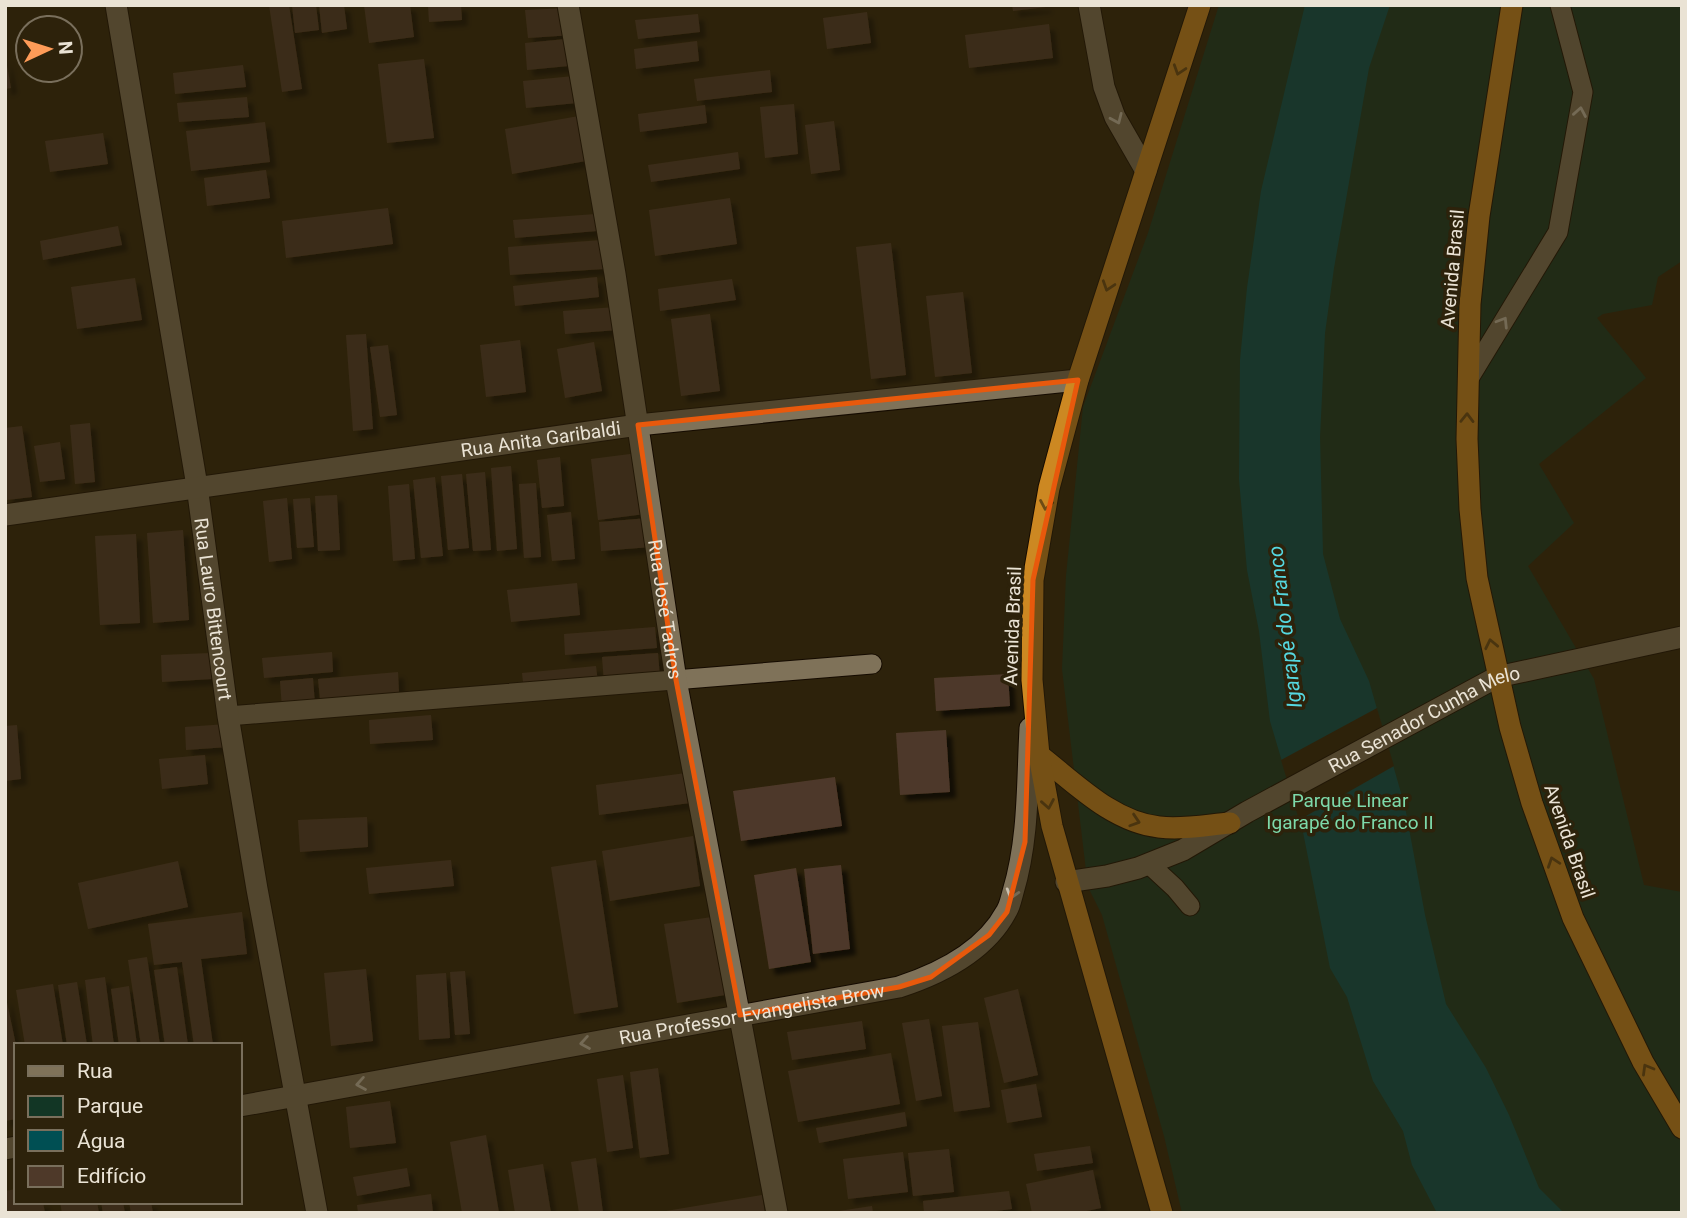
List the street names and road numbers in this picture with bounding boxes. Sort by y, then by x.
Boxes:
street label: Avenida Brasil [1436,209,1469,329]
street label: Rua Anita Garibaldi [459,417,622,462]
street label: Rua Lauro Bittencourt [189,516,237,702]
street label: Rua José Tadros [643,538,687,681]
street label: Avenida Brasil [999,566,1026,686]
street label: Rua Senador Cunha Melo [1325,661,1522,778]
street label: Avenida Brasil [1539,781,1600,901]
street label: Rua Professor Evangelista Brow [617,979,886,1049]

